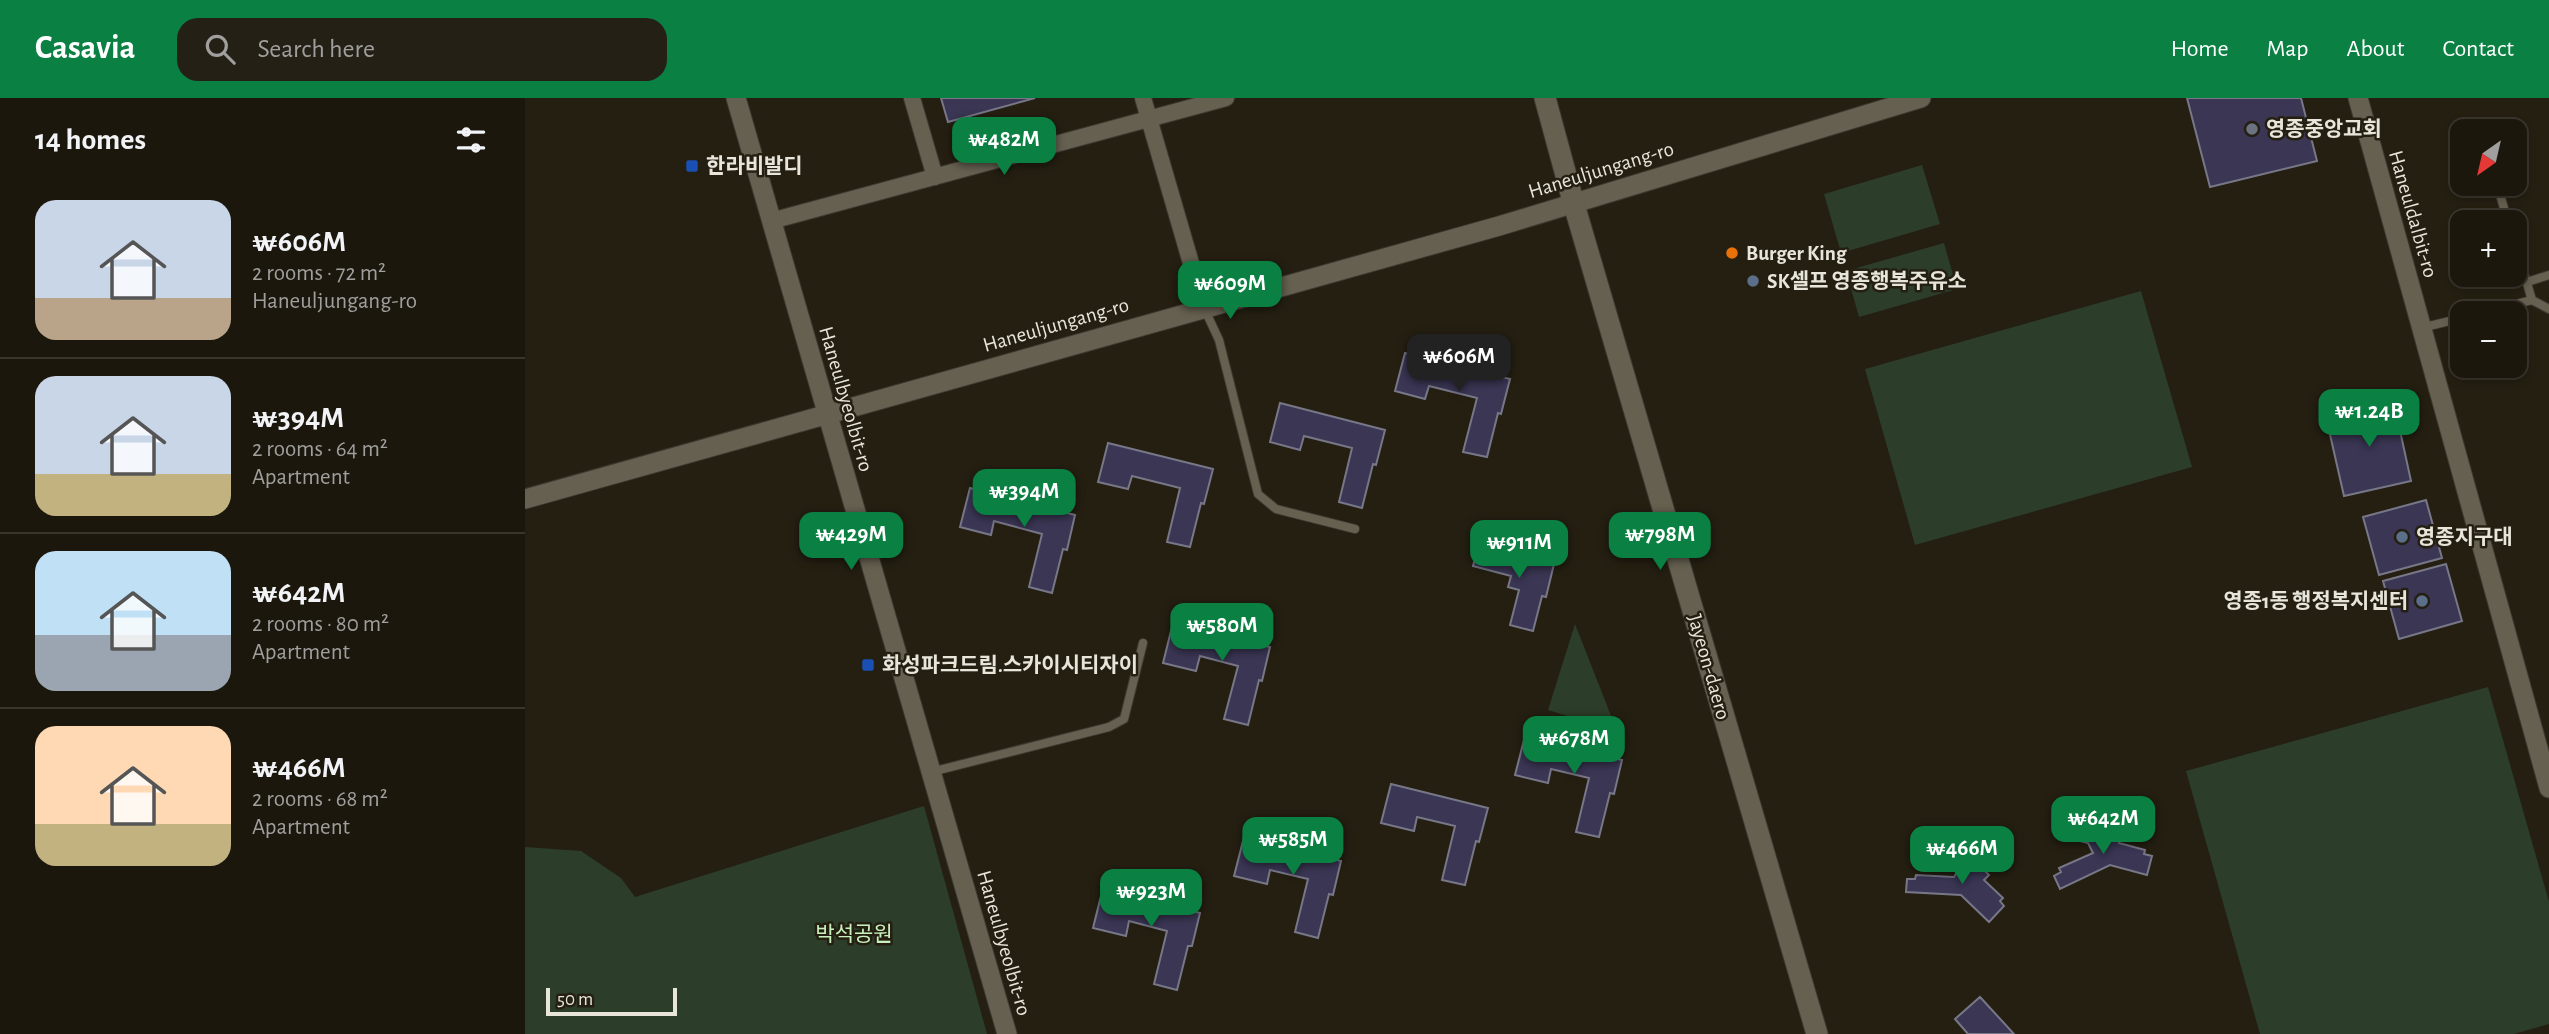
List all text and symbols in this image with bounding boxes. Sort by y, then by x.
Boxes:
search box [177,18,667,81]
icon: search [201,30,239,68]
text: Casavia [35,32,135,65]
text: Search here [257,36,375,62]
text: Home [2171,37,2229,61]
text: Map [2267,37,2309,61]
text: About [2347,37,2404,61]
text: Contact [2442,37,2514,61]
pin: ₩482M [955,118,1053,177]
place label: 영종중앙교회 [2266,118,2382,140]
north arrow [2450,119,2527,196]
map controls [2450,119,2527,378]
icon: filters [452,121,490,159]
marker: 영종중앙교회 [2244,121,2260,137]
text: 14 homes [35,125,146,155]
text: ₩482M [968,128,1040,151]
street label: Haneuljungang-ro [1526,138,1676,202]
street label: Haneuldalbit-ro [2385,148,2441,280]
place label: 한라비발디 [706,155,803,177]
marker: 한라비발디 [684,158,700,174]
button: + [2450,210,2527,287]
text: ₩606M [252,227,346,257]
icon: home [91,228,175,312]
place label: Burger King [1746,243,1847,264]
marker: Burger King [1724,245,1740,261]
text: 2 rooms · 72 m² [252,262,386,285]
pin: ₩609M [1181,262,1279,321]
place label: SK셀프 영종행복주유소 [1767,270,1967,292]
text: ₩609M [1194,272,1266,295]
marker: SK셀프 영종행복주유소 [1745,273,1761,289]
text: Haneuljungang-ro [252,290,417,313]
street label: Haneuljungang-ro [981,294,1131,356]
button: − [2450,301,2527,378]
street label: Haneulbyeolbit-ro [815,324,877,474]
pin: ₩606M [1410,334,1508,394]
text: ₩606M [1423,345,1495,368]
pin: ₩1.24B [2312,390,2426,449]
text: ₩1.24B [2334,400,2404,423]
text: ₩394M [252,403,344,433]
icon: home [91,404,175,488]
text: 2 rooms · 64 m² [252,438,388,461]
text: Apartment [252,466,350,489]
pin: ₩394M [975,470,1073,529]
text: ₩394M [989,480,1059,503]
pin: ₩429M [802,512,900,572]
pin: ₩798M [1611,512,1709,572]
pin: ₩911M [1470,520,1568,580]
text: ₩429M [815,523,887,546]
text: ₩798M [1625,523,1695,546]
place label: 영종지구대 [2416,526,2513,548]
marker: 영종지구대 [2394,529,2410,545]
text: ₩911M [1486,531,1552,554]
text: ₩642M [252,578,345,608]
icon: home [91,579,175,663]
place label: 영종1동 행정복지센터 [2223,590,2408,612]
marker: 영종1동 행정복지센터 [2414,593,2430,609]
pin: ₩580M [1173,603,1271,663]
street label: Jayeon-daero [1684,612,1734,722]
text: 2 rooms · 80 m² [252,613,389,636]
text: ₩580M [1186,614,1258,637]
text: Apartment [252,641,350,664]
place label: 화성파크드림.스카이시티자이 [882,654,1138,676]
marker: 화성파크드림.스카이시티자이 [860,657,876,673]
pin: ₩678M [1525,716,1623,776]
text: ₩678M [1539,727,1609,750]
text: ₩466M [252,753,346,783]
icon: home [91,754,175,838]
text: 2 rooms · 68 m² [252,788,388,811]
pin: ₩642M [2054,796,2152,856]
text: ₩642M [2067,807,2139,830]
text: Apartment [252,816,350,839]
pin: ₩585M [1244,818,1342,877]
pin: ₩466M [1913,826,2011,886]
text: ₩585M [1258,828,1328,851]
text: ₩466M [1926,837,1998,860]
street label: Haneulbyeolbit-ro [973,868,1035,1018]
pin: ₩923M [1102,870,1200,929]
text: ₩923M [1116,880,1186,903]
park label: 박석공원 [815,923,893,945]
scale bar [546,985,677,1017]
text: 50 m [557,990,593,1009]

